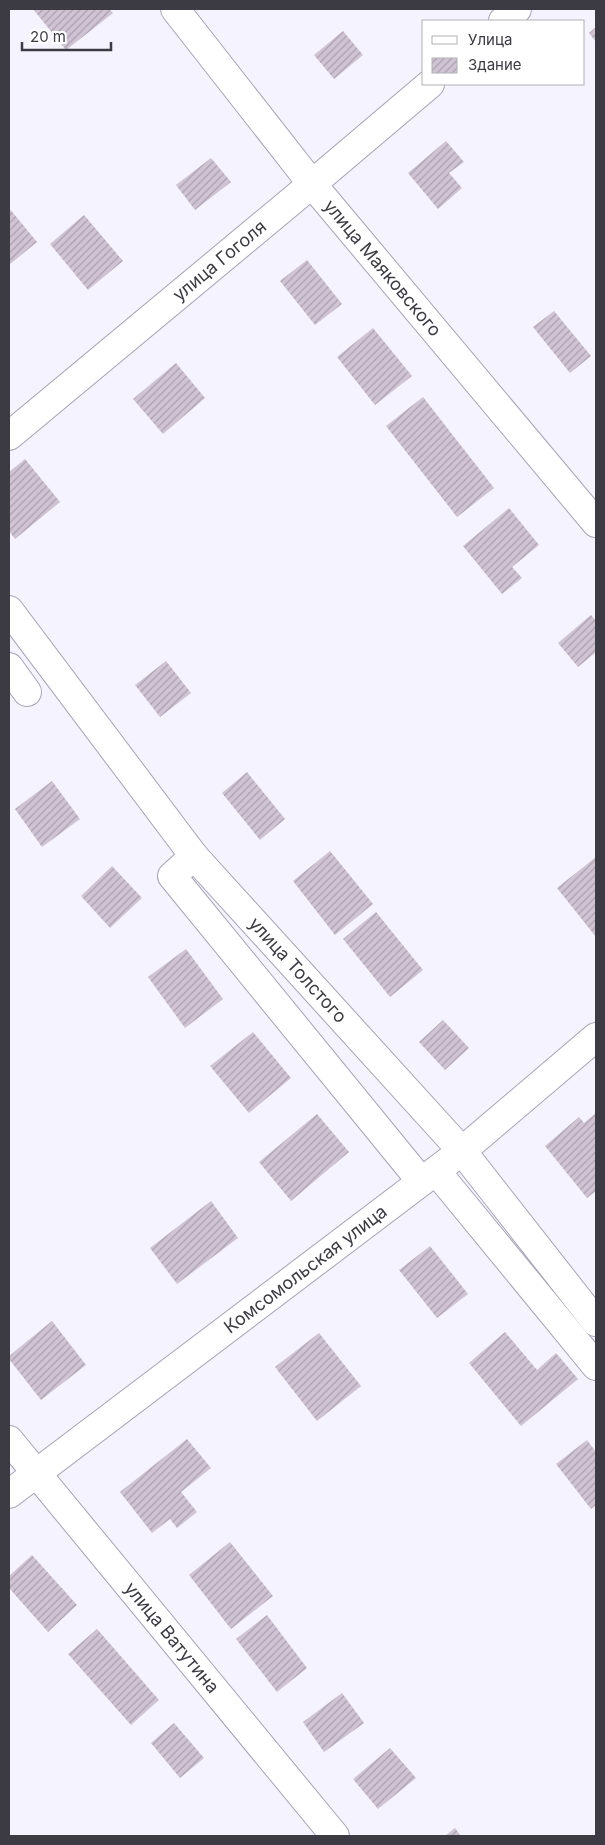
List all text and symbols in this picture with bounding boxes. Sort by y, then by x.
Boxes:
scale bar [22,20,111,52]
legend [422,20,585,85]
text: 20 m [30,27,66,46]
text: Улица [468,30,512,49]
text: Здание [468,55,522,74]
street label: улица Маяковского [320,195,446,340]
street label: улица Гоголя [169,216,270,305]
street label: улица Толстого [245,913,351,1027]
street label: Комсомольская улица [220,1201,391,1337]
street label: улица Ватутина [120,1578,224,1697]

